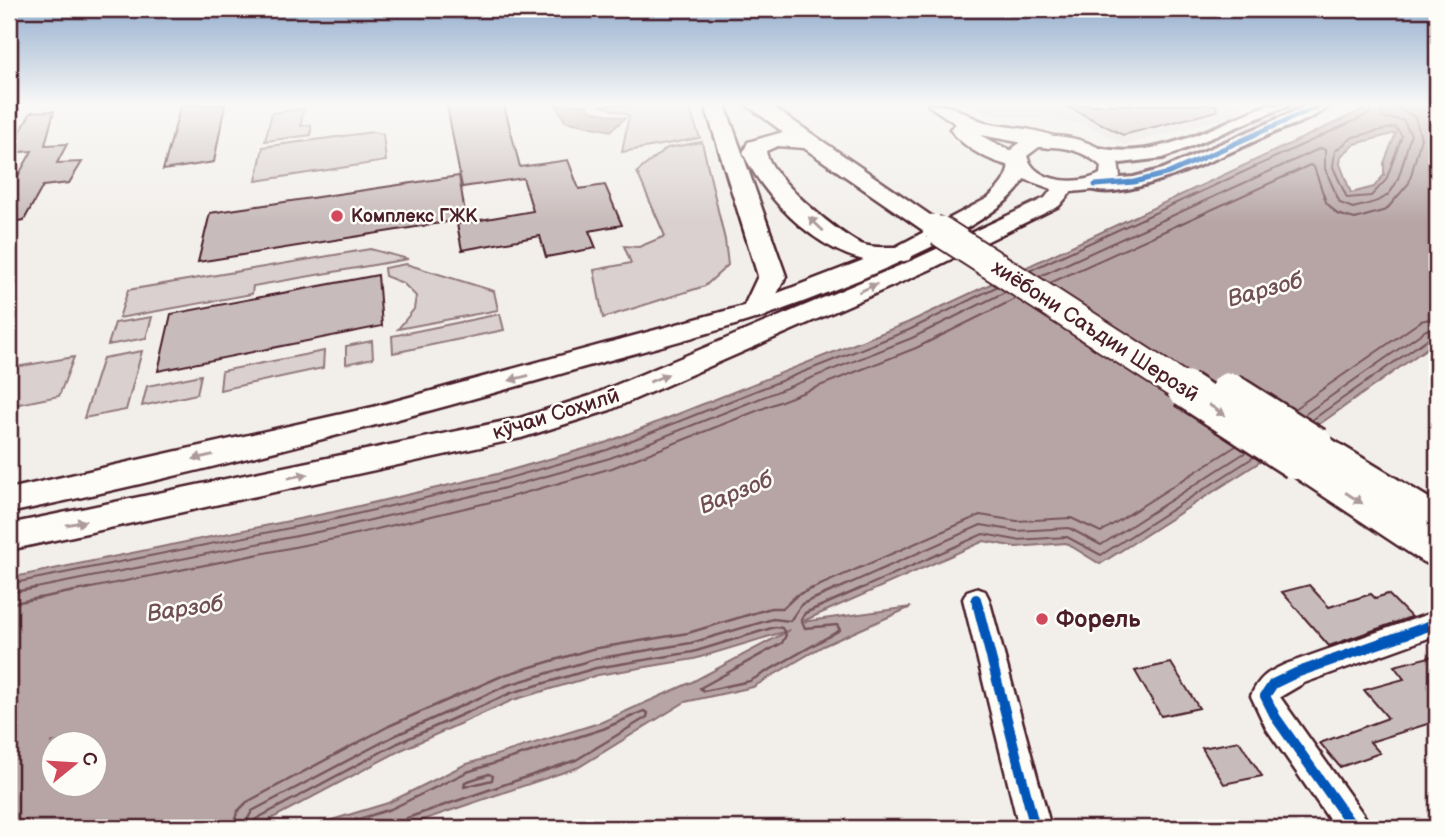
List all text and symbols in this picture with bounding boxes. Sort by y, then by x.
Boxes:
place label: Комплекс ГЖК [351,206,478,227]
marker: Комплекс ГЖК [329,208,345,224]
one-way arrow [807,216,825,232]
street label: хиёбони Саъдии Шерозӣ [987,255,1203,407]
water label: Варзоб [1224,266,1307,313]
one-way arrow [858,282,878,294]
one-way arrow [648,372,669,383]
one-way arrow [508,373,530,384]
street label: кӯчаи Соҳилӣ [489,383,623,445]
one-way arrow [1208,403,1226,417]
one-way arrow [192,451,214,462]
water label: Варзоб [695,465,778,520]
one-way arrow [287,470,309,481]
one-way arrow [1344,491,1363,504]
one-way arrow [65,517,87,528]
water label: Варзоб [145,590,226,628]
place label: Форель [1056,605,1141,634]
marker: Форель [1034,611,1050,627]
north arrow [38,728,108,798]
text: С [76,749,102,769]

